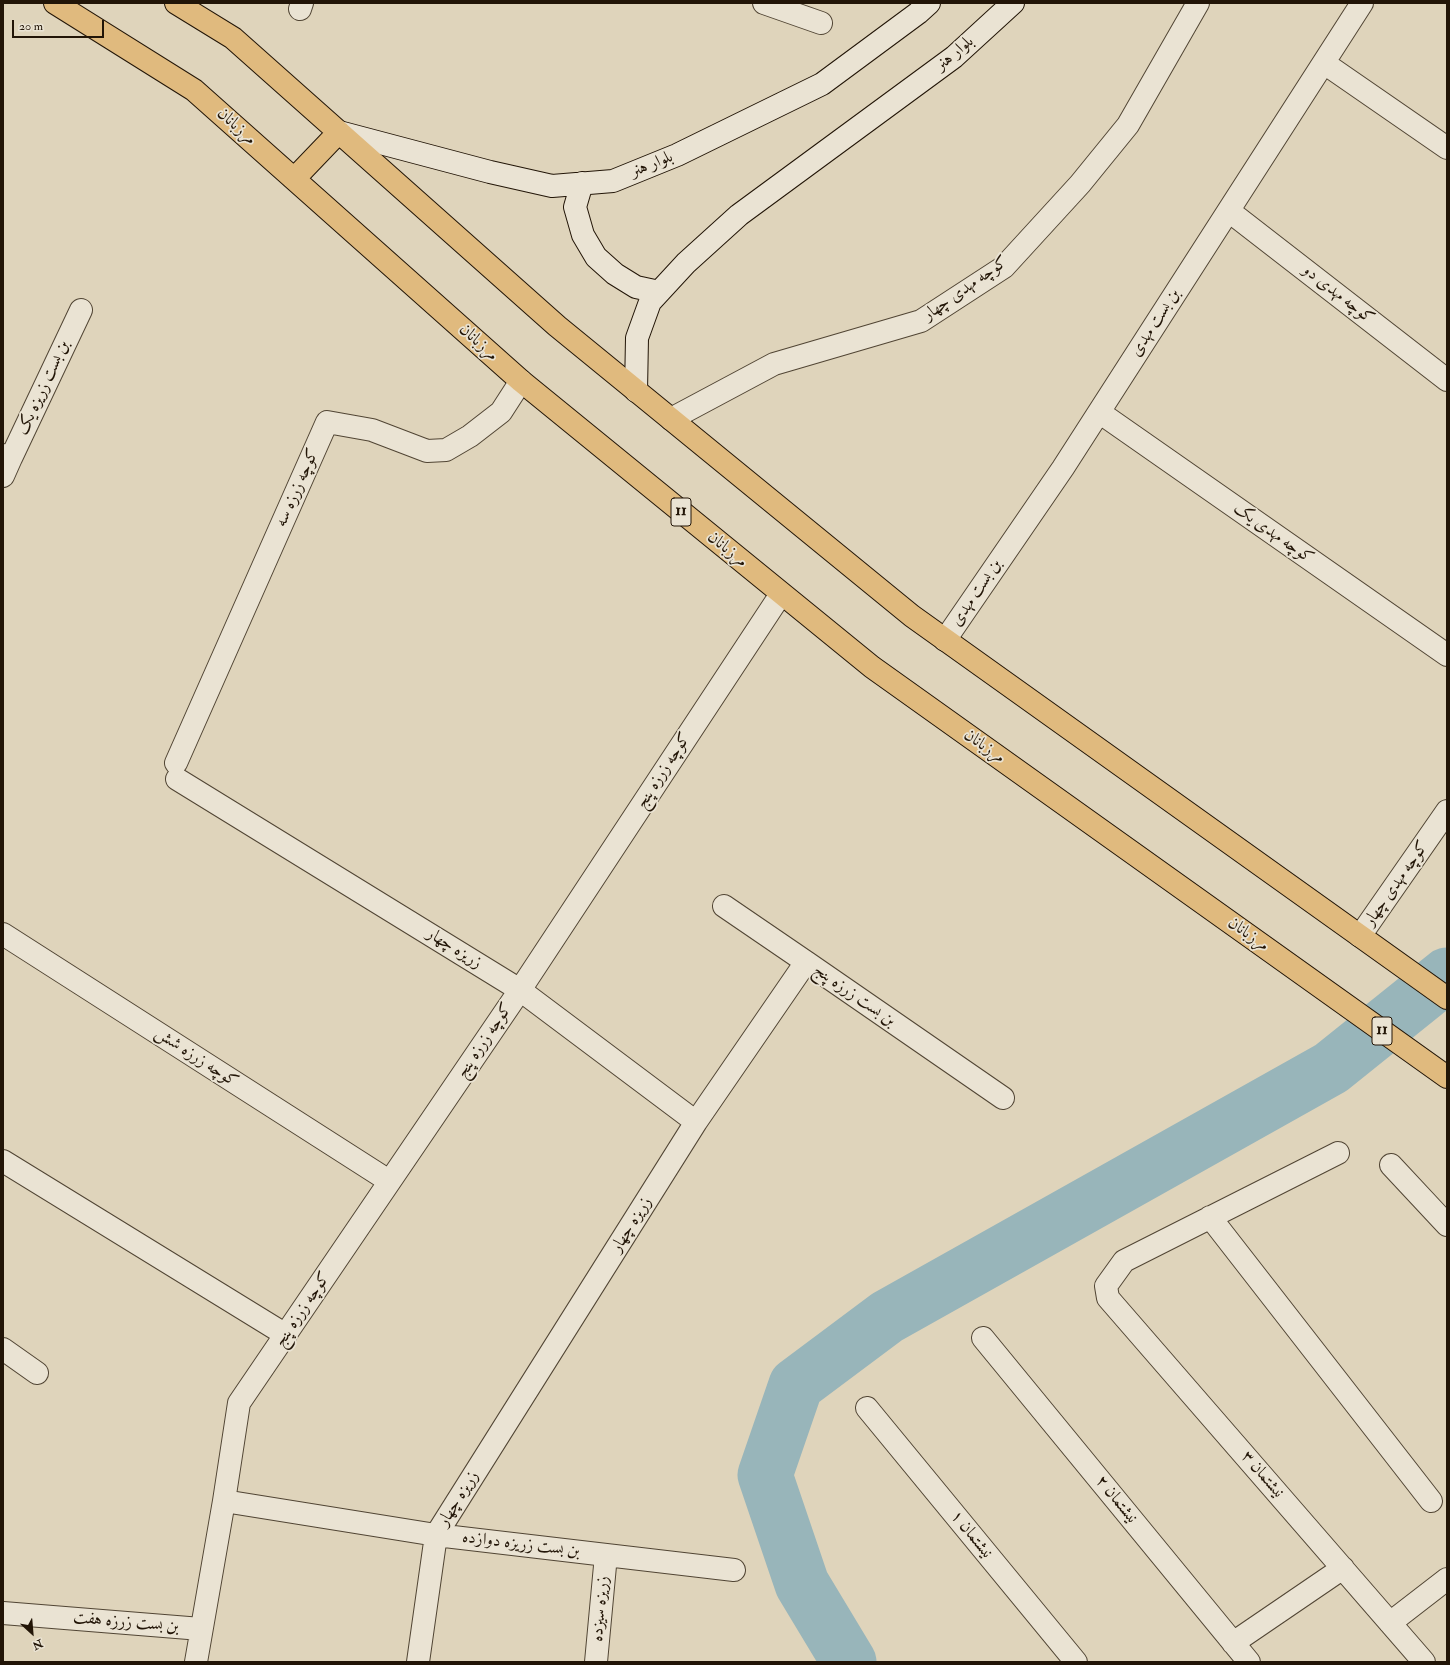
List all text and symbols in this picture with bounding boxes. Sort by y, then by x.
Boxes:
scale bar [14,12,106,38]
text: 20 m [19,19,43,34]
street label: بلوار هنر [932,32,978,76]
street label: مرزبانان [212,104,260,150]
street label: بلوار هنر [628,147,676,183]
street label: کوچه مهدی چهار [919,252,1013,326]
street label: کوچه مهدی دو [1298,261,1378,329]
street label: بن بست مهدی [1127,285,1185,361]
street label: مرزبانان [454,320,502,366]
street label: بن بست زریزه یک [13,337,75,439]
street label: کوچه زرزه سه [272,446,324,530]
road number: 11 [671,498,691,526]
street label: کوچه مهدی یک [1229,499,1317,569]
street label: مرزبانان [703,528,751,572]
street label: بن بست مهدی [947,555,1007,631]
street label: مرزبانان [959,725,1009,769]
street label: کوچه زرزه پنج [632,729,696,813]
street label: کوچه مهدی چهار [1360,837,1434,931]
street label: مرزبانان [1223,913,1273,957]
street label: زریزه چهار [423,924,485,974]
street label: بن بست زرزه پنج [809,960,899,1032]
street label: کوچه زرزه پنج [452,1000,518,1082]
road number: 11 [1372,1017,1392,1045]
street label: کوچه زرزه شش [150,1023,242,1093]
street label: زریزه چهار [607,1194,657,1256]
street label: کوچه زرزه پنج [270,1269,336,1351]
street label: نيشتمان ۳ [1236,1447,1288,1503]
street label: زریزه چهار [434,1468,484,1530]
street label: نيشتمان ۲ [1090,1472,1142,1528]
street label: نيشتمان ۱ [945,1507,997,1563]
street label: بن بست زریزه دوازده [461,1528,581,1562]
street label: زریزه سیزده [588,1575,614,1643]
street label: بن بست زرزه هفت [72,1608,180,1638]
north arrow [12,1613,52,1653]
text: N [30,1636,45,1652]

